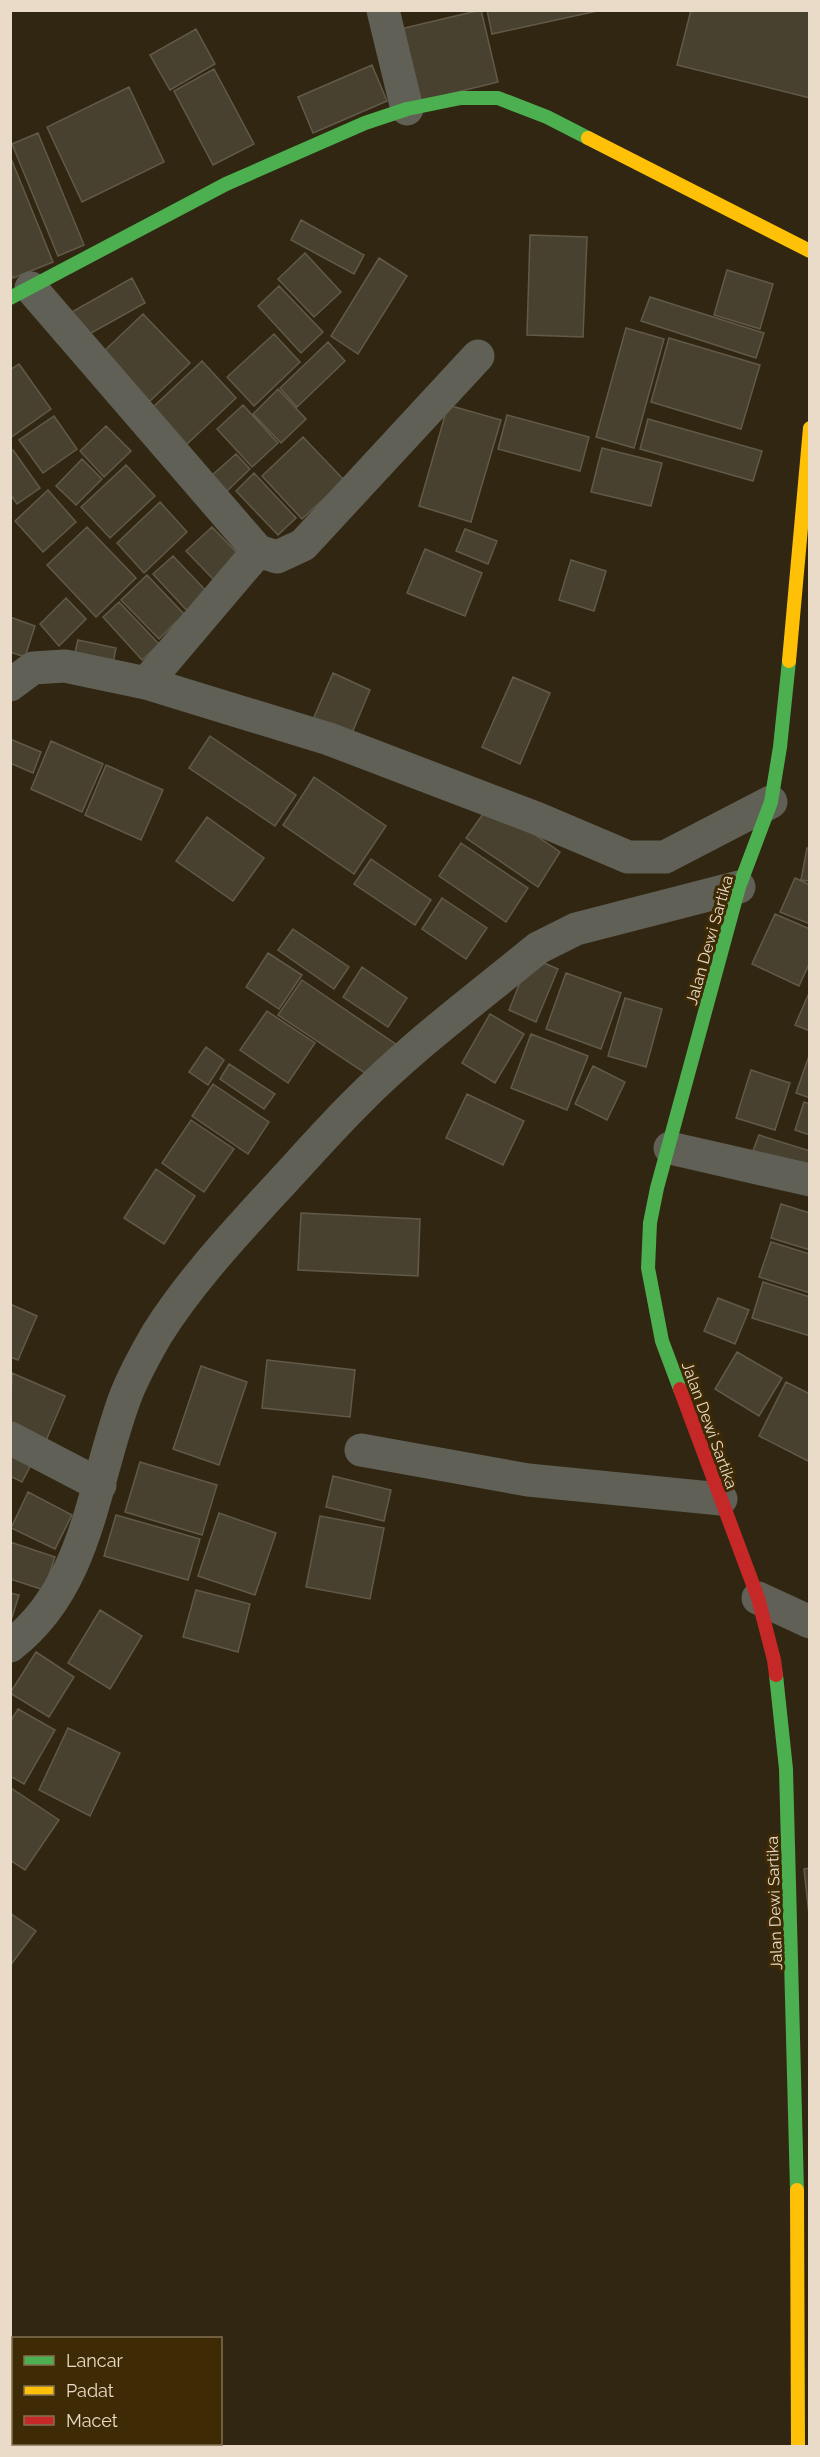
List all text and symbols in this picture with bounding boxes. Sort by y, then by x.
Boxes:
street label: Jalan Dewi Sartika [682,873,737,1007]
street label: Jalan Dewi Sartika [678,1359,741,1491]
street label: Jalan Dewi Sartika [763,1836,786,1970]
legend [12,2337,222,2445]
text: Lancar [66,2350,123,2371]
text: Padat [66,2380,114,2401]
text: Macet [66,2410,118,2431]

